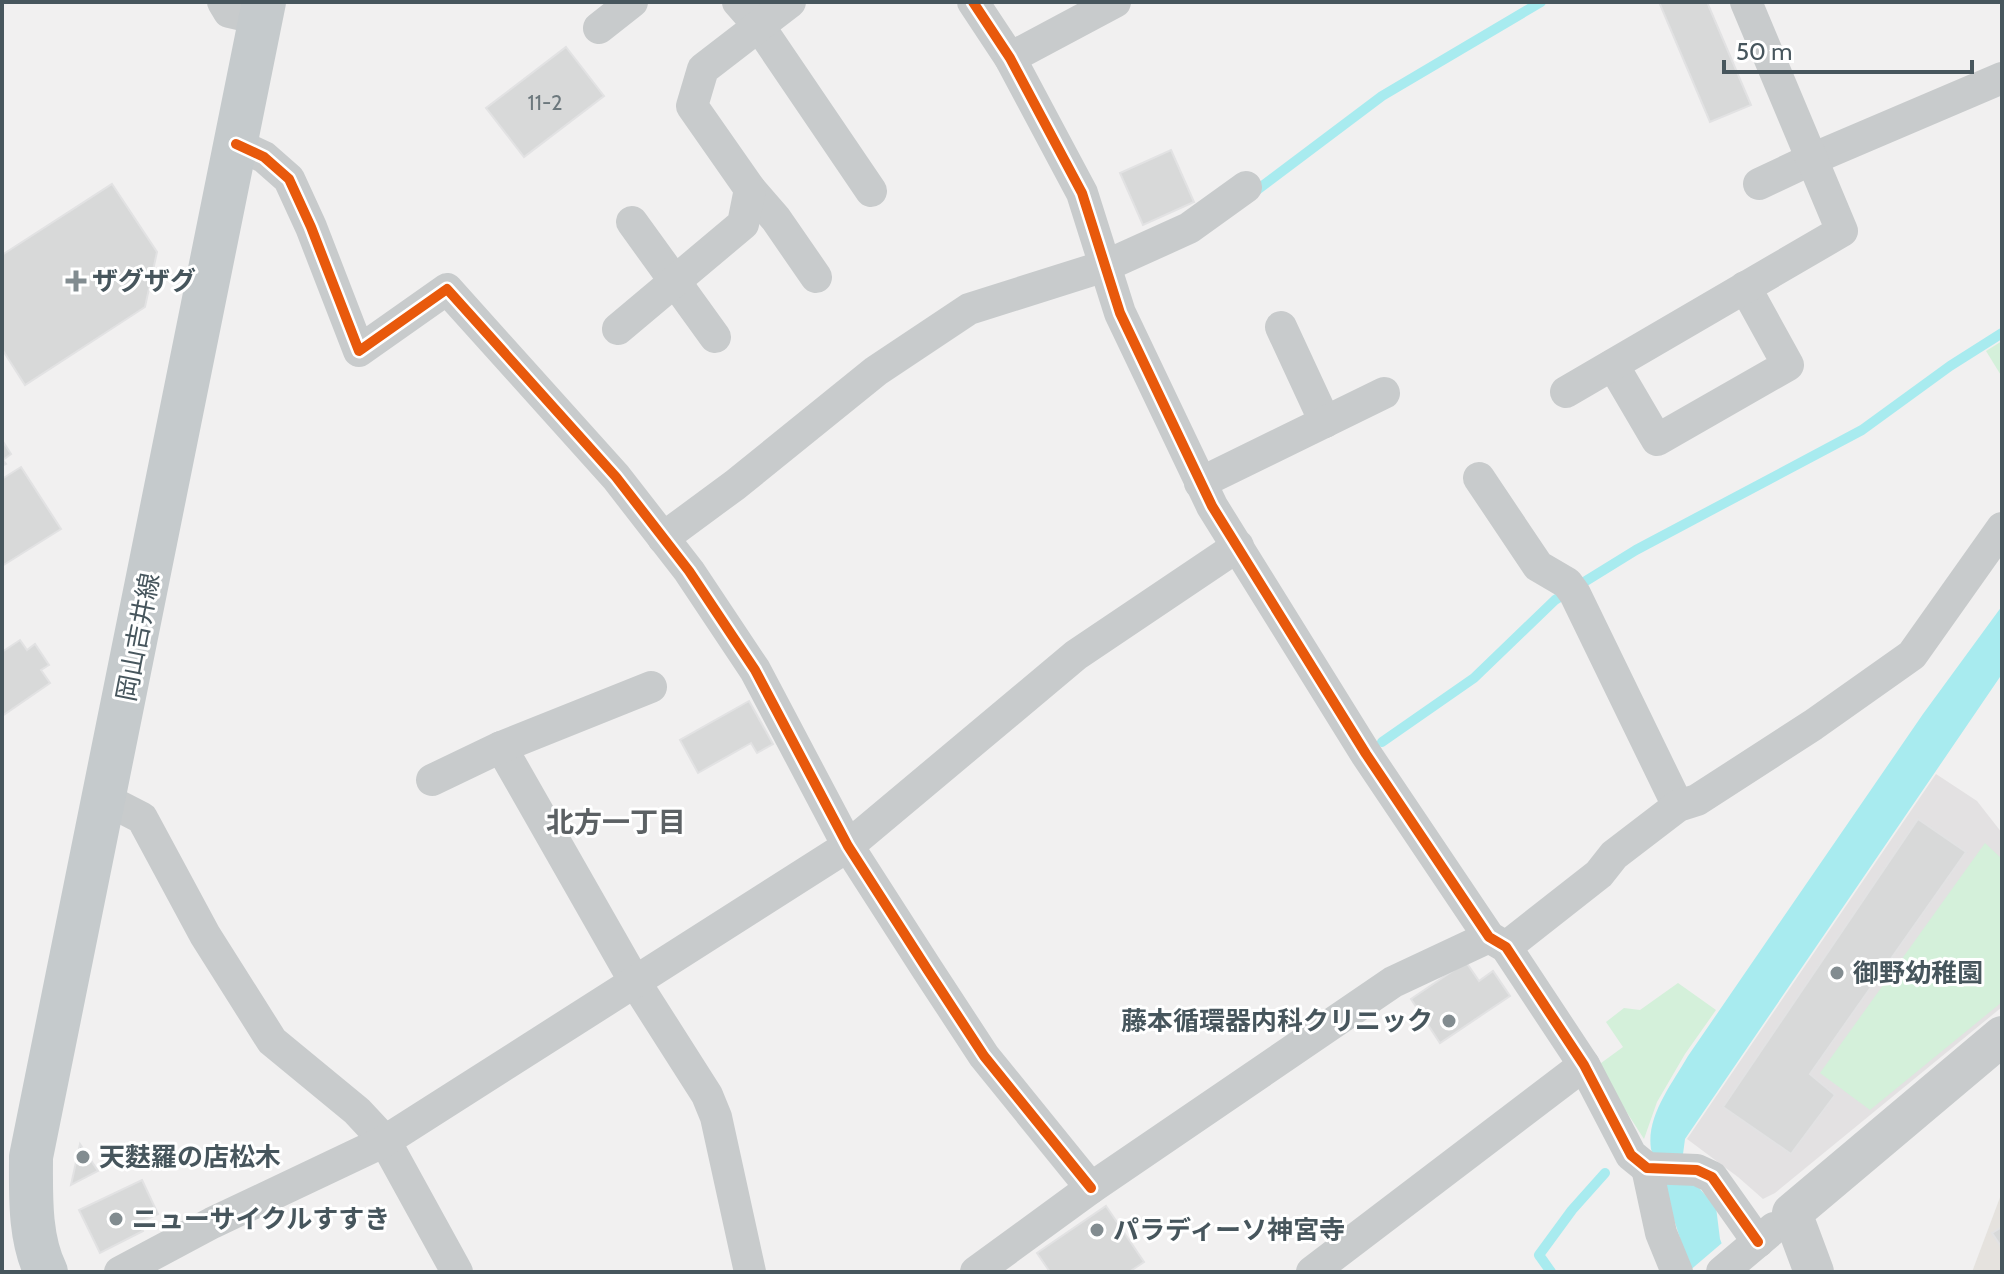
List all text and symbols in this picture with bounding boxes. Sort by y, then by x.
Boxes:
scale bar [1724,24,1972,74]
text: 50 m [1736,37,1792,66]
house number: 11-2 [528,89,562,116]
place label: ザグザグ [92,265,196,297]
marker: ザグザグ [67,272,85,290]
street label: 岡山吉井線 [110,570,166,704]
district label: 北方一丁目 [546,805,686,839]
place label: 御野幼稚園 [1853,957,1983,989]
marker: 御野幼稚園 [1828,964,1846,982]
place label: 藤本循環器内科クリニック [1121,1005,1433,1037]
marker: 藤本循環器内科クリニック [1440,1012,1458,1030]
place label: 天麩羅の店松木 [99,1141,281,1173]
marker: 天麩羅の店松木 [74,1148,92,1166]
place label: ニューサイクルすすき [132,1203,390,1235]
marker: ニューサイクルすすき [107,1210,125,1228]
place label: パラディーソ神宮寺 [1113,1214,1345,1246]
marker: パラディーソ神宮寺 [1088,1221,1106,1239]

